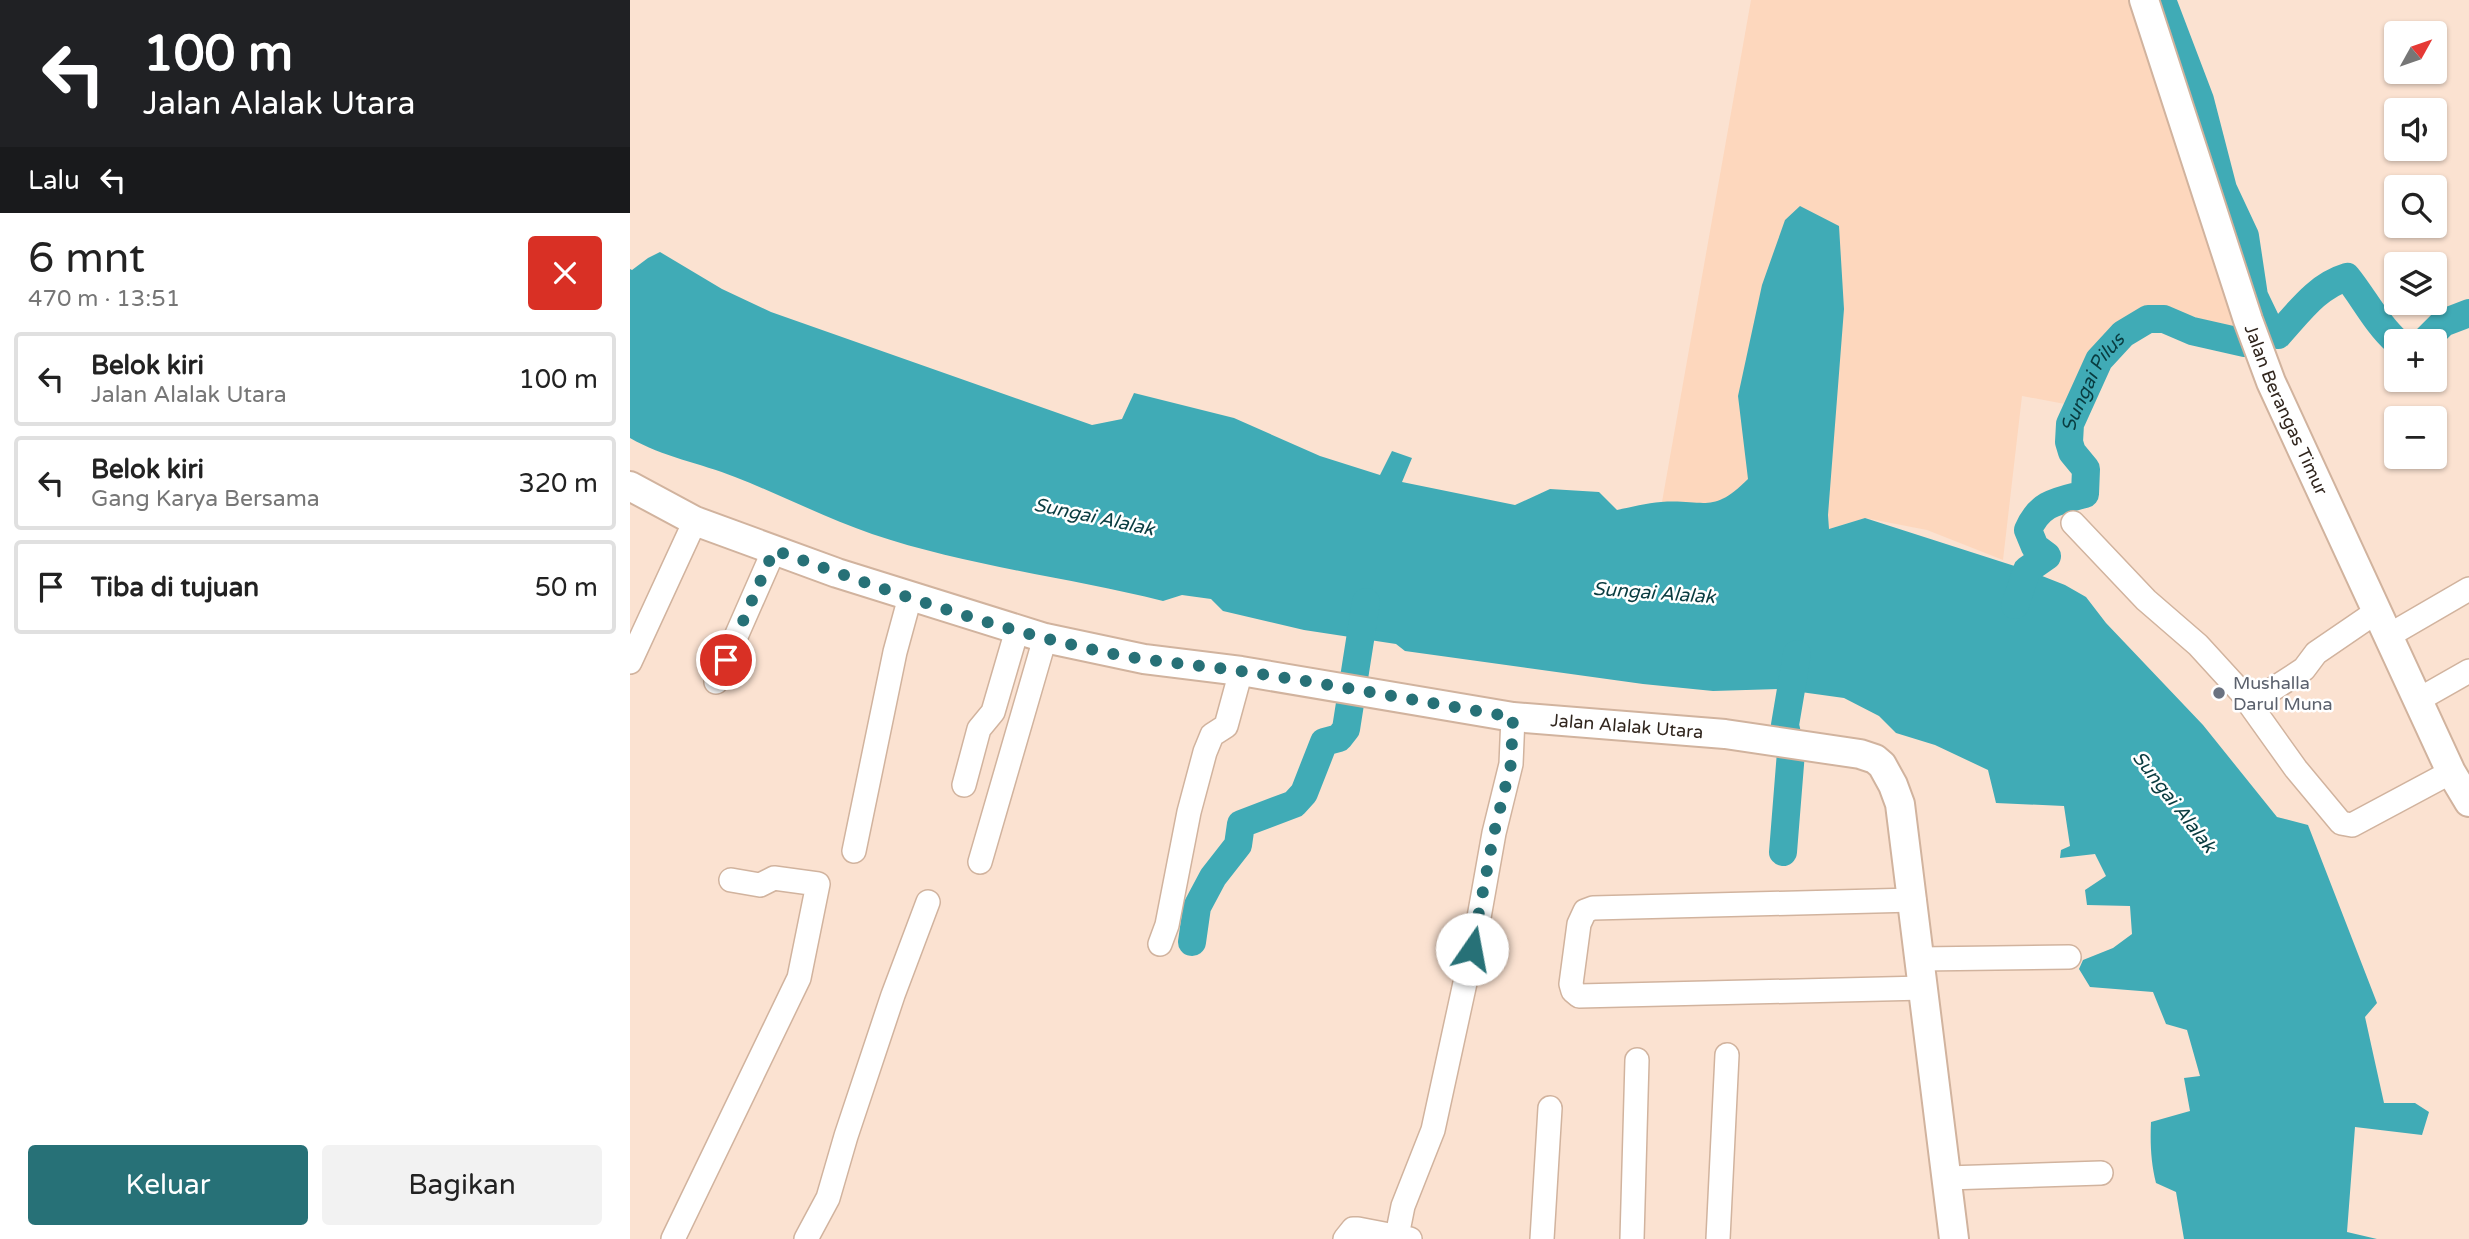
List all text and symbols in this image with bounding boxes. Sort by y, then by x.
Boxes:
north arrow [2384,21,2446,84]
map controls [2384,21,2447,469]
text: 100 m [143,25,293,84]
icon: left [28,28,119,119]
text: Jalan Alalak Utara [143,85,415,123]
button: sound [2384,98,2447,161]
icon: left [94,161,132,199]
text: Lalu [28,165,80,196]
button: search [2384,175,2447,238]
text: 6 mnt [28,233,145,284]
button: close [528,236,602,310]
button: layers [2384,252,2447,315]
text: 470 m · 13:51 [28,285,180,313]
street label: Jalan Berangas Timur [2240,321,2333,499]
water label: Sungai Pilus [2059,327,2130,432]
button: + [2384,329,2447,392]
text: Belok kiri [91,350,204,381]
icon: left [32,360,70,398]
text: 100 m [518,364,598,395]
text: Jalan Alalak Utara [91,381,287,409]
button: − [2384,406,2447,469]
text: Belok kiri [91,454,204,485]
icon: left [32,464,70,502]
text: 320 m [518,468,598,499]
text: Gang Karya Bersama [91,485,320,513]
water label: Sungai Alalak [1032,494,1158,541]
icon: arrive [32,568,70,606]
text: Tiba di tujuan [91,572,259,603]
text: 50 m [535,572,598,603]
water label: Sungai Alalak [1592,578,1717,608]
pin [696,630,756,690]
icon: arrive [707,641,745,679]
place label: Mushalla Darul Muna [2233,672,2333,715]
marker: Mushalla Darul Muna [2211,685,2227,701]
street label: Jalan Alalak Utara [1550,709,1704,743]
water label: Sungai Alalak [2128,747,2221,858]
position arrow [1435,912,1509,986]
button: Keluar [28,1145,308,1225]
button: Bagikan [322,1145,602,1225]

